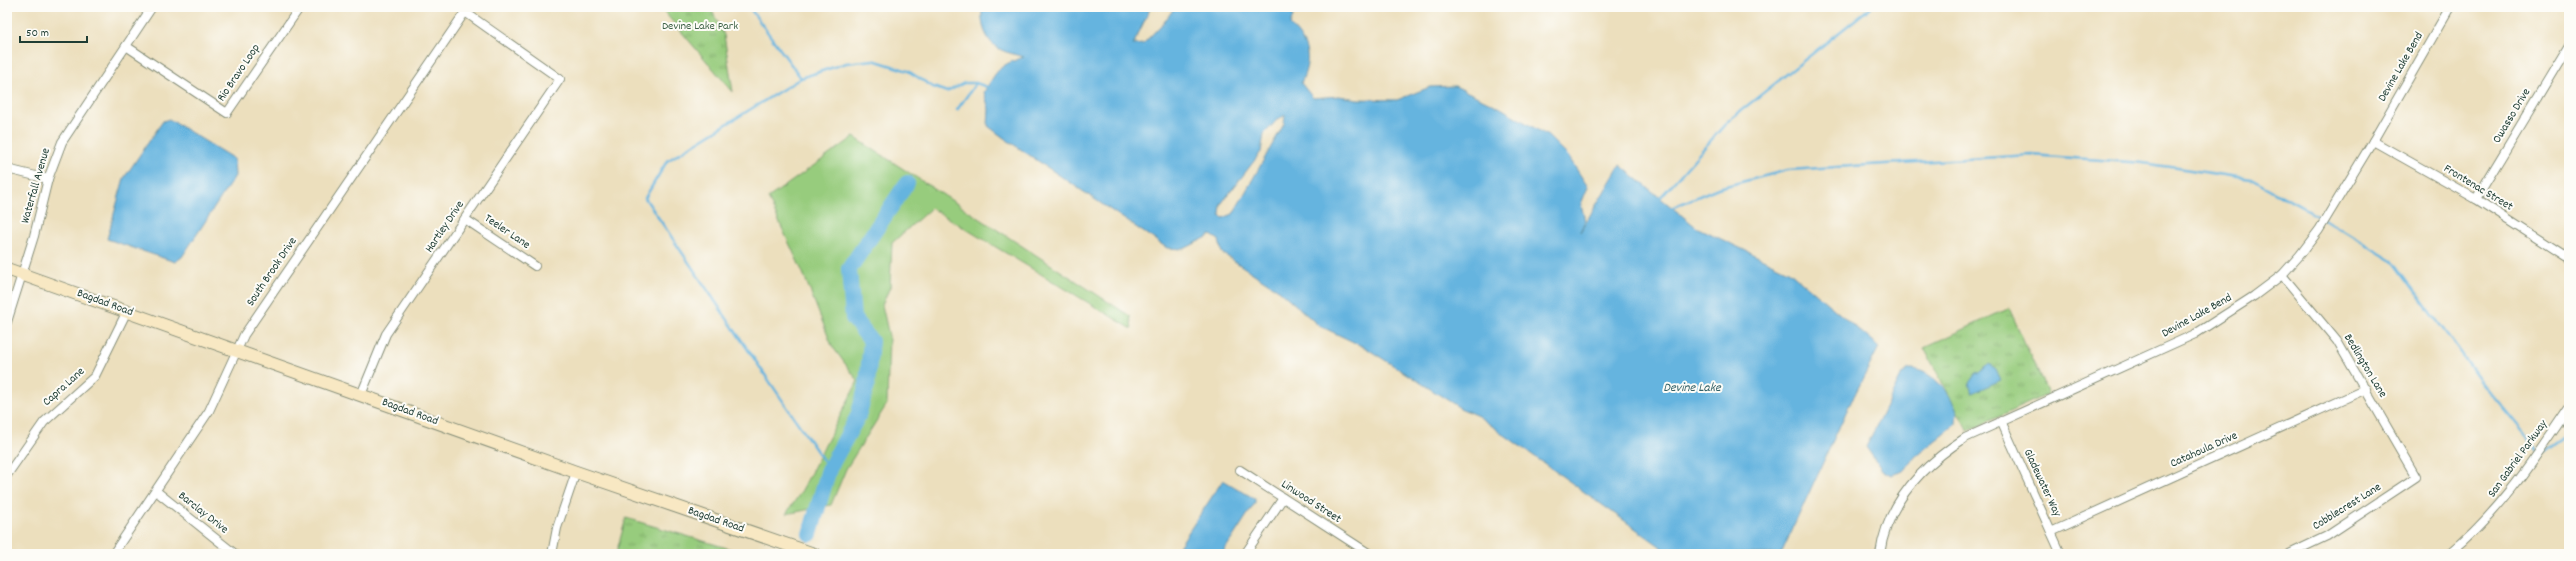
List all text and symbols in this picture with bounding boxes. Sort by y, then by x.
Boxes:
scale bar [20,18,87,44]
park label: Devine Lake Park [662,18,738,35]
text: 50 m [26,25,49,42]
street label: Devine Lake Bend [2374,29,2428,105]
street label: Rio Bravo Loop [213,41,265,105]
street label: Owasso Drive [2489,85,2535,147]
street label: Waterfall Avenue [17,146,55,226]
street label: Frontenac Street [2440,161,2516,216]
street label: Hartley Drive [421,198,469,256]
street label: Teeler Lane [481,210,533,254]
street label: South Brook Drive [243,234,301,310]
street label: Bagdad Road [75,285,135,321]
street label: Devine Lake Bend [2159,290,2235,342]
street label: Bedlington Lane [2339,331,2391,401]
street label: Capra Lane [39,364,89,410]
water label: Devine Lake [1663,379,1722,398]
street label: Bagdad Road [380,394,440,430]
street label: San Gabriel Parkway [2484,416,2553,501]
street label: Catahoula Drive [2168,428,2240,472]
street label: Gladewater Way [2019,446,2066,521]
street label: Linwood Street [1278,476,1345,528]
street label: Cobblecrest Lane [2309,479,2385,535]
street label: Barclay Drive [174,488,232,538]
street label: Bagdad Road [686,502,746,538]

